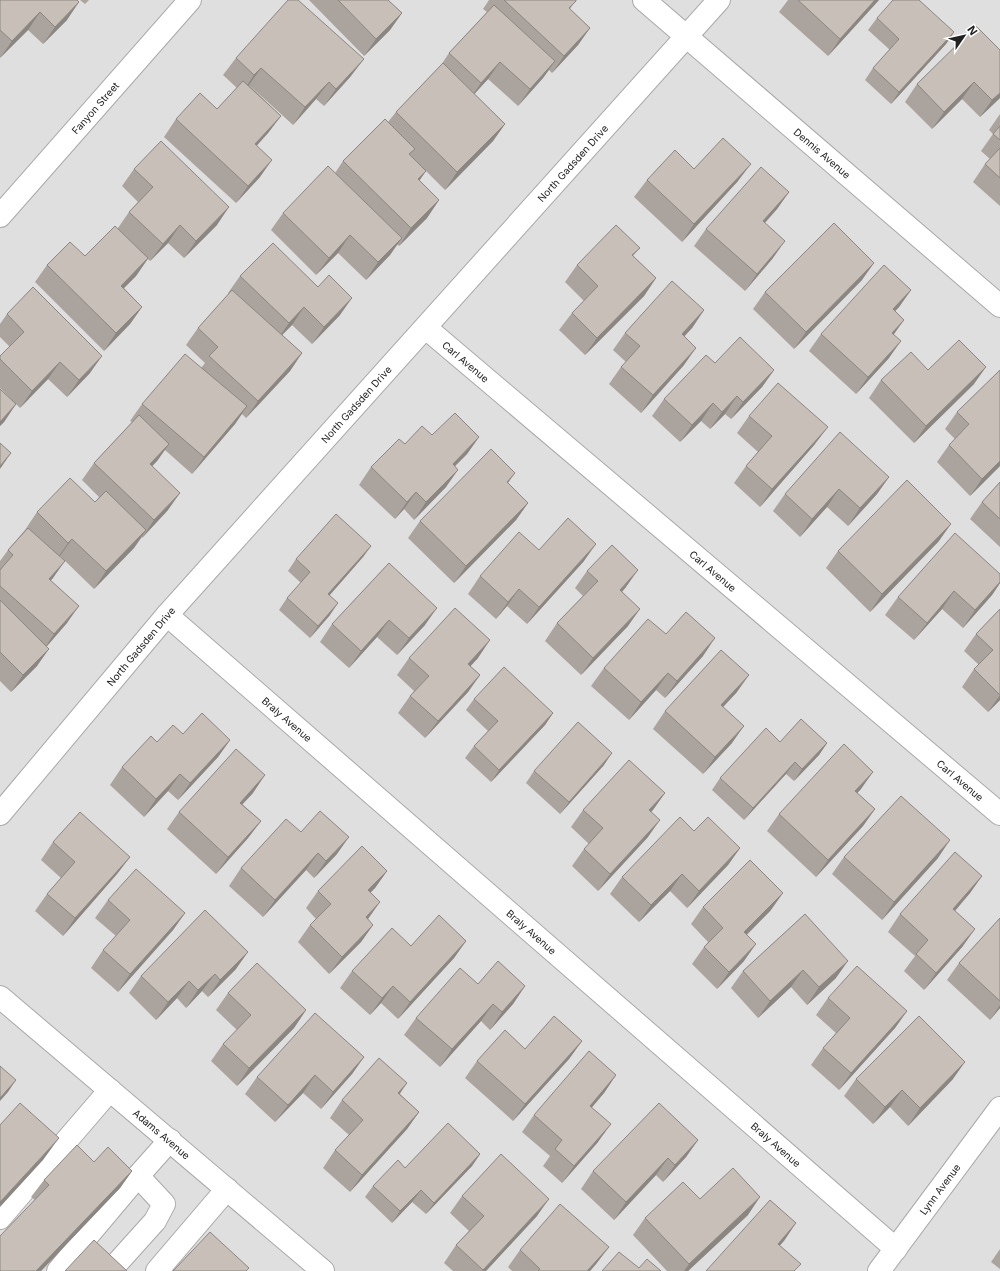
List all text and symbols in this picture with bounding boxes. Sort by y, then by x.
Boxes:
north arrow [944,16,984,56]
text: N [964,23,980,38]
street label: Fanyon Street [69,79,122,136]
street label: North Gadsden Drive [535,122,610,204]
street label: Dennis Avenue [792,126,853,181]
street label: Carl Avenue [440,339,492,385]
street label: North Gadsden Drive [318,363,394,445]
street label: Carl Avenue [687,548,739,594]
street label: North Gadsden Drive [104,604,178,688]
street label: Braly Avenue [260,694,314,744]
street label: Carl Avenue [934,757,986,804]
street label: Braly Avenue [504,907,559,957]
street label: Adams Avenue [131,1107,193,1162]
street label: Braly Avenue [749,1120,803,1170]
street label: Lynn Avenue [917,1161,963,1217]

